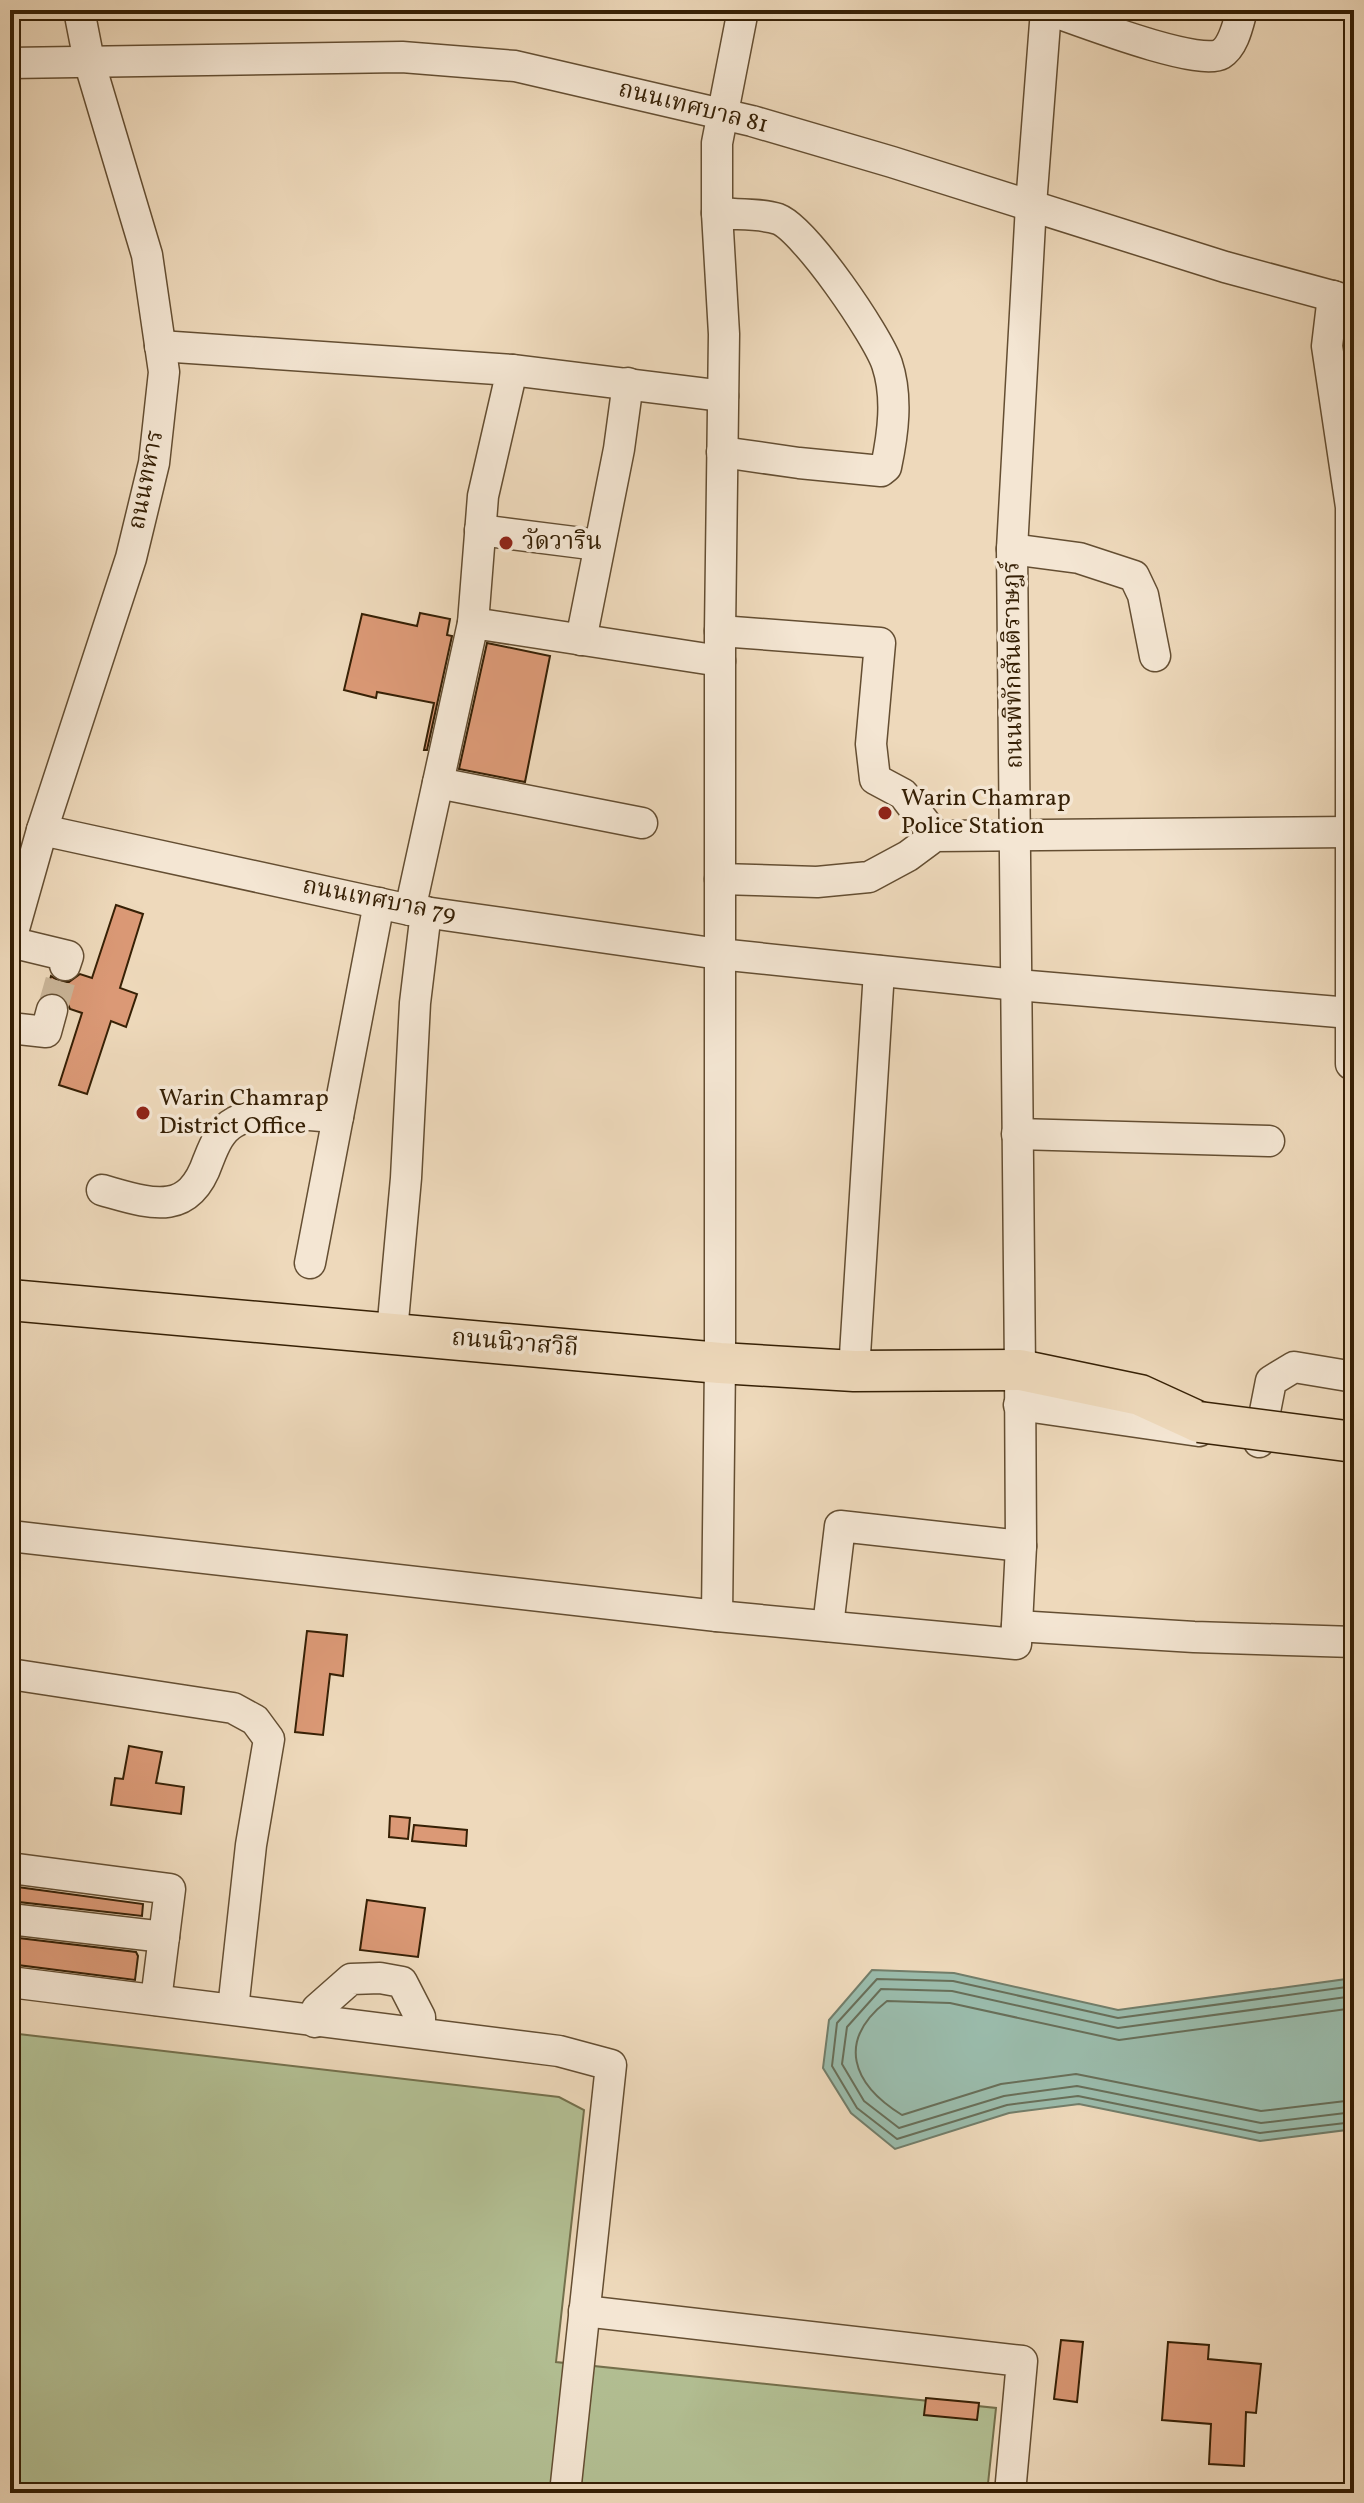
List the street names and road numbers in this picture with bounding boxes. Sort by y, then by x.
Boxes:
street label: ถนนเทศบาล 81 [615,73,771,143]
street label: ถนนทหาร [121,427,173,533]
street label: ถนนพิทักสันติราษฎร์ [994,561,1033,769]
street label: ถนนเทศบาล 79 [299,869,459,933]
street label: ถนนนิวาสวิถี [450,1322,580,1366]

